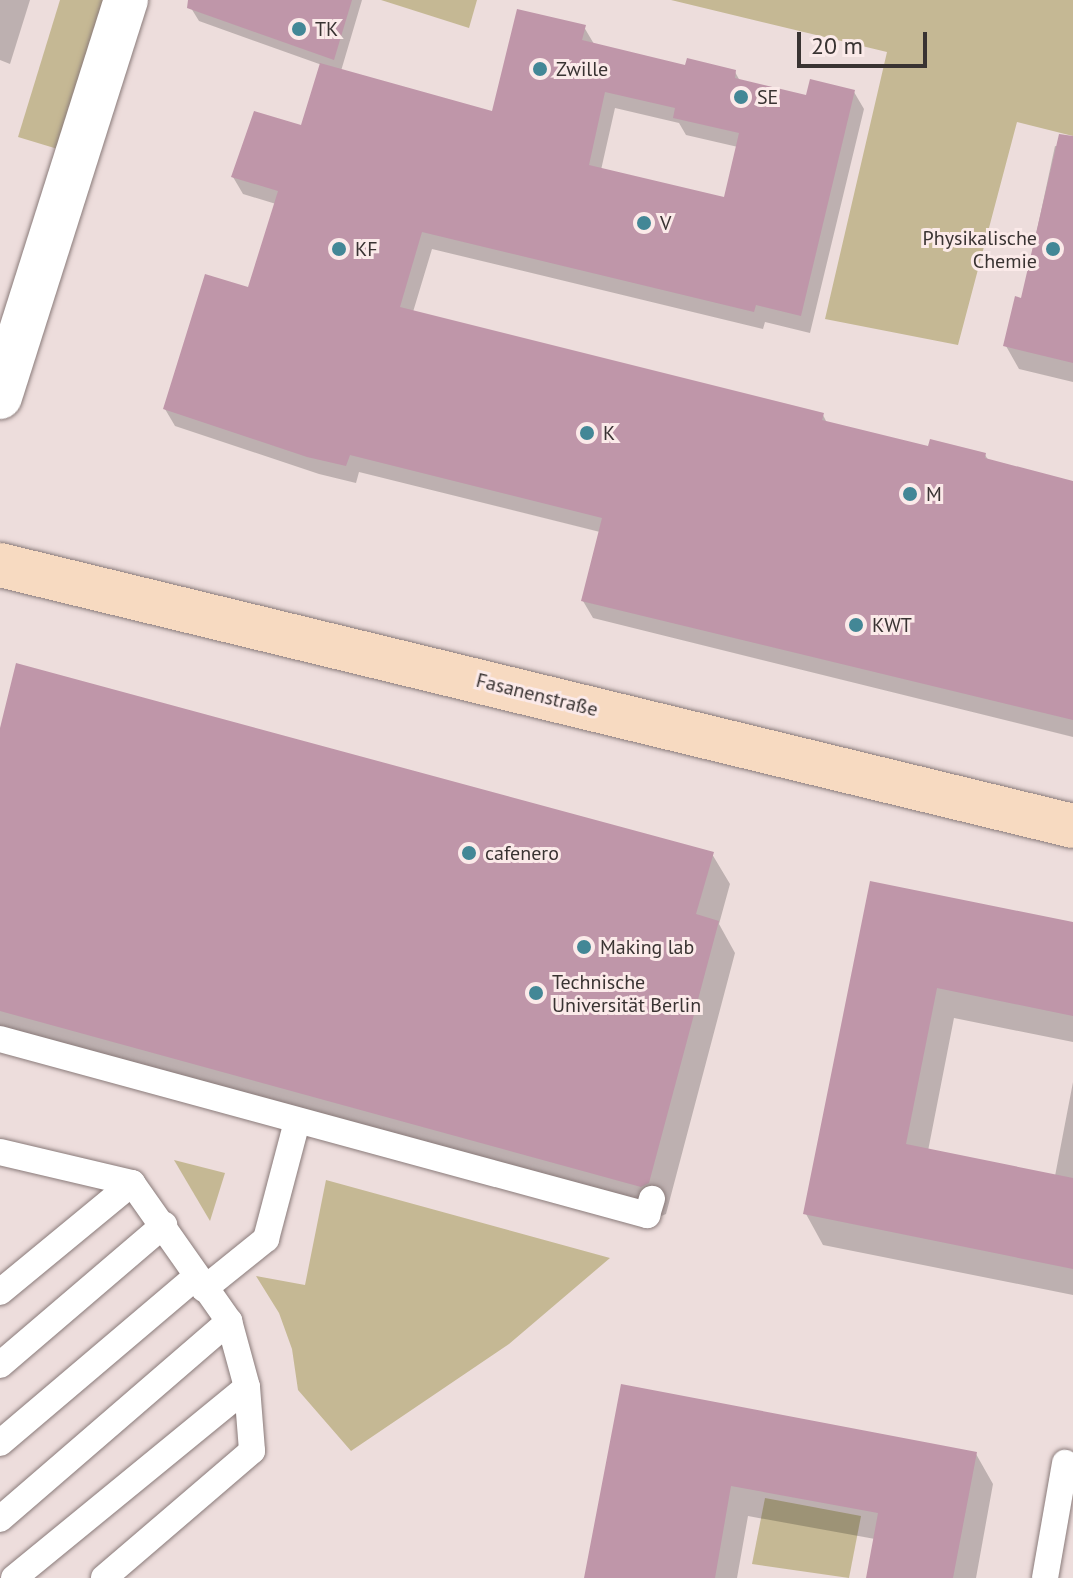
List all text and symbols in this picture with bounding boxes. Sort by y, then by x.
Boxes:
scale bar [801,16,931,66]
place label: TK [315,17,338,41]
marker: TK [290,20,308,38]
text: 20 m [811,30,863,61]
place label: Zwille [556,57,608,81]
marker: Zwille [531,60,549,78]
place label: SE [757,85,778,109]
marker: SE [732,88,750,106]
place label: V [660,211,671,235]
marker: V [635,214,653,232]
place label: Physikalische Chemie [923,226,1037,273]
place label: KF [355,237,378,261]
marker: KF [330,240,348,258]
marker: Physikalische Chemie [1044,240,1062,258]
place label: K [603,421,615,445]
marker: K [578,424,596,442]
place label: M [926,482,942,506]
marker: M [901,485,919,503]
place label: KWT [872,613,912,637]
marker: KWT [847,616,865,634]
street label: Fasanenstraße [474,668,600,722]
place label: cafenero [485,841,559,865]
marker: cafenero [460,844,478,862]
place label: Making lab [600,935,694,959]
marker: Making lab [575,938,593,956]
place label: Technische Universität Berlin [552,970,701,1017]
marker: Technische Universität Berlin [527,984,545,1002]

